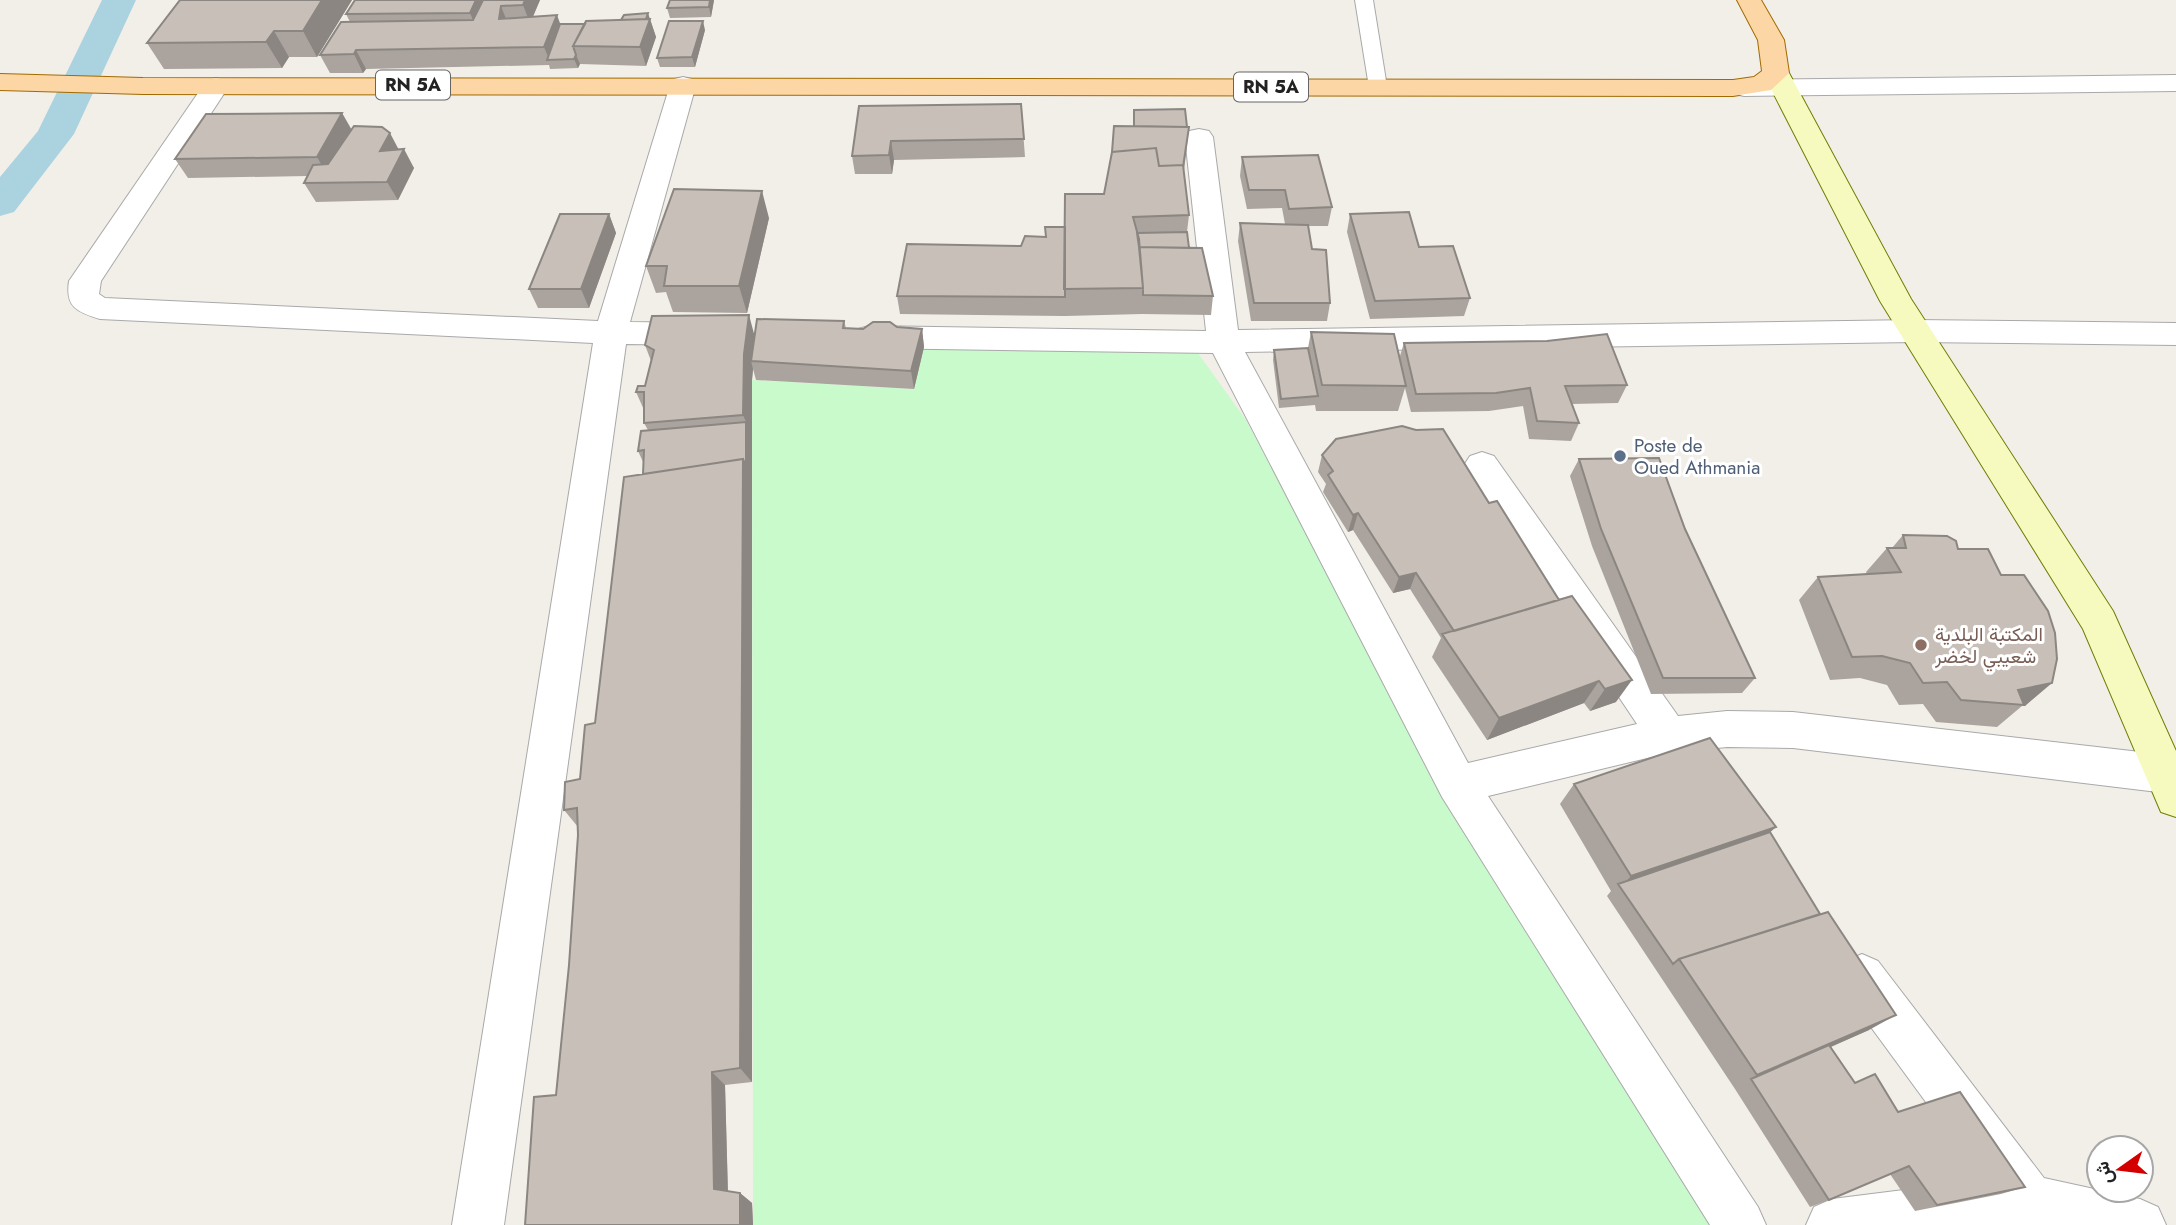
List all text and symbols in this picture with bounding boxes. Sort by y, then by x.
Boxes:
road number: RN 5A [376,70,450,100]
road number: RN 5A [1234,72,1308,102]
place label: Poste de Oued Athmania [1634,432,1760,481]
marker: Poste de Oued Athmania [1612,448,1628,464]
place label: المكتبة البلدية شعيبي لخضر [1934,621,2043,672]
marker: المكتبة البلدية شعيبي لخضر [1913,637,1929,653]
north arrow [2085,1134,2155,1204]
text: ش [2088,1158,2120,1187]

